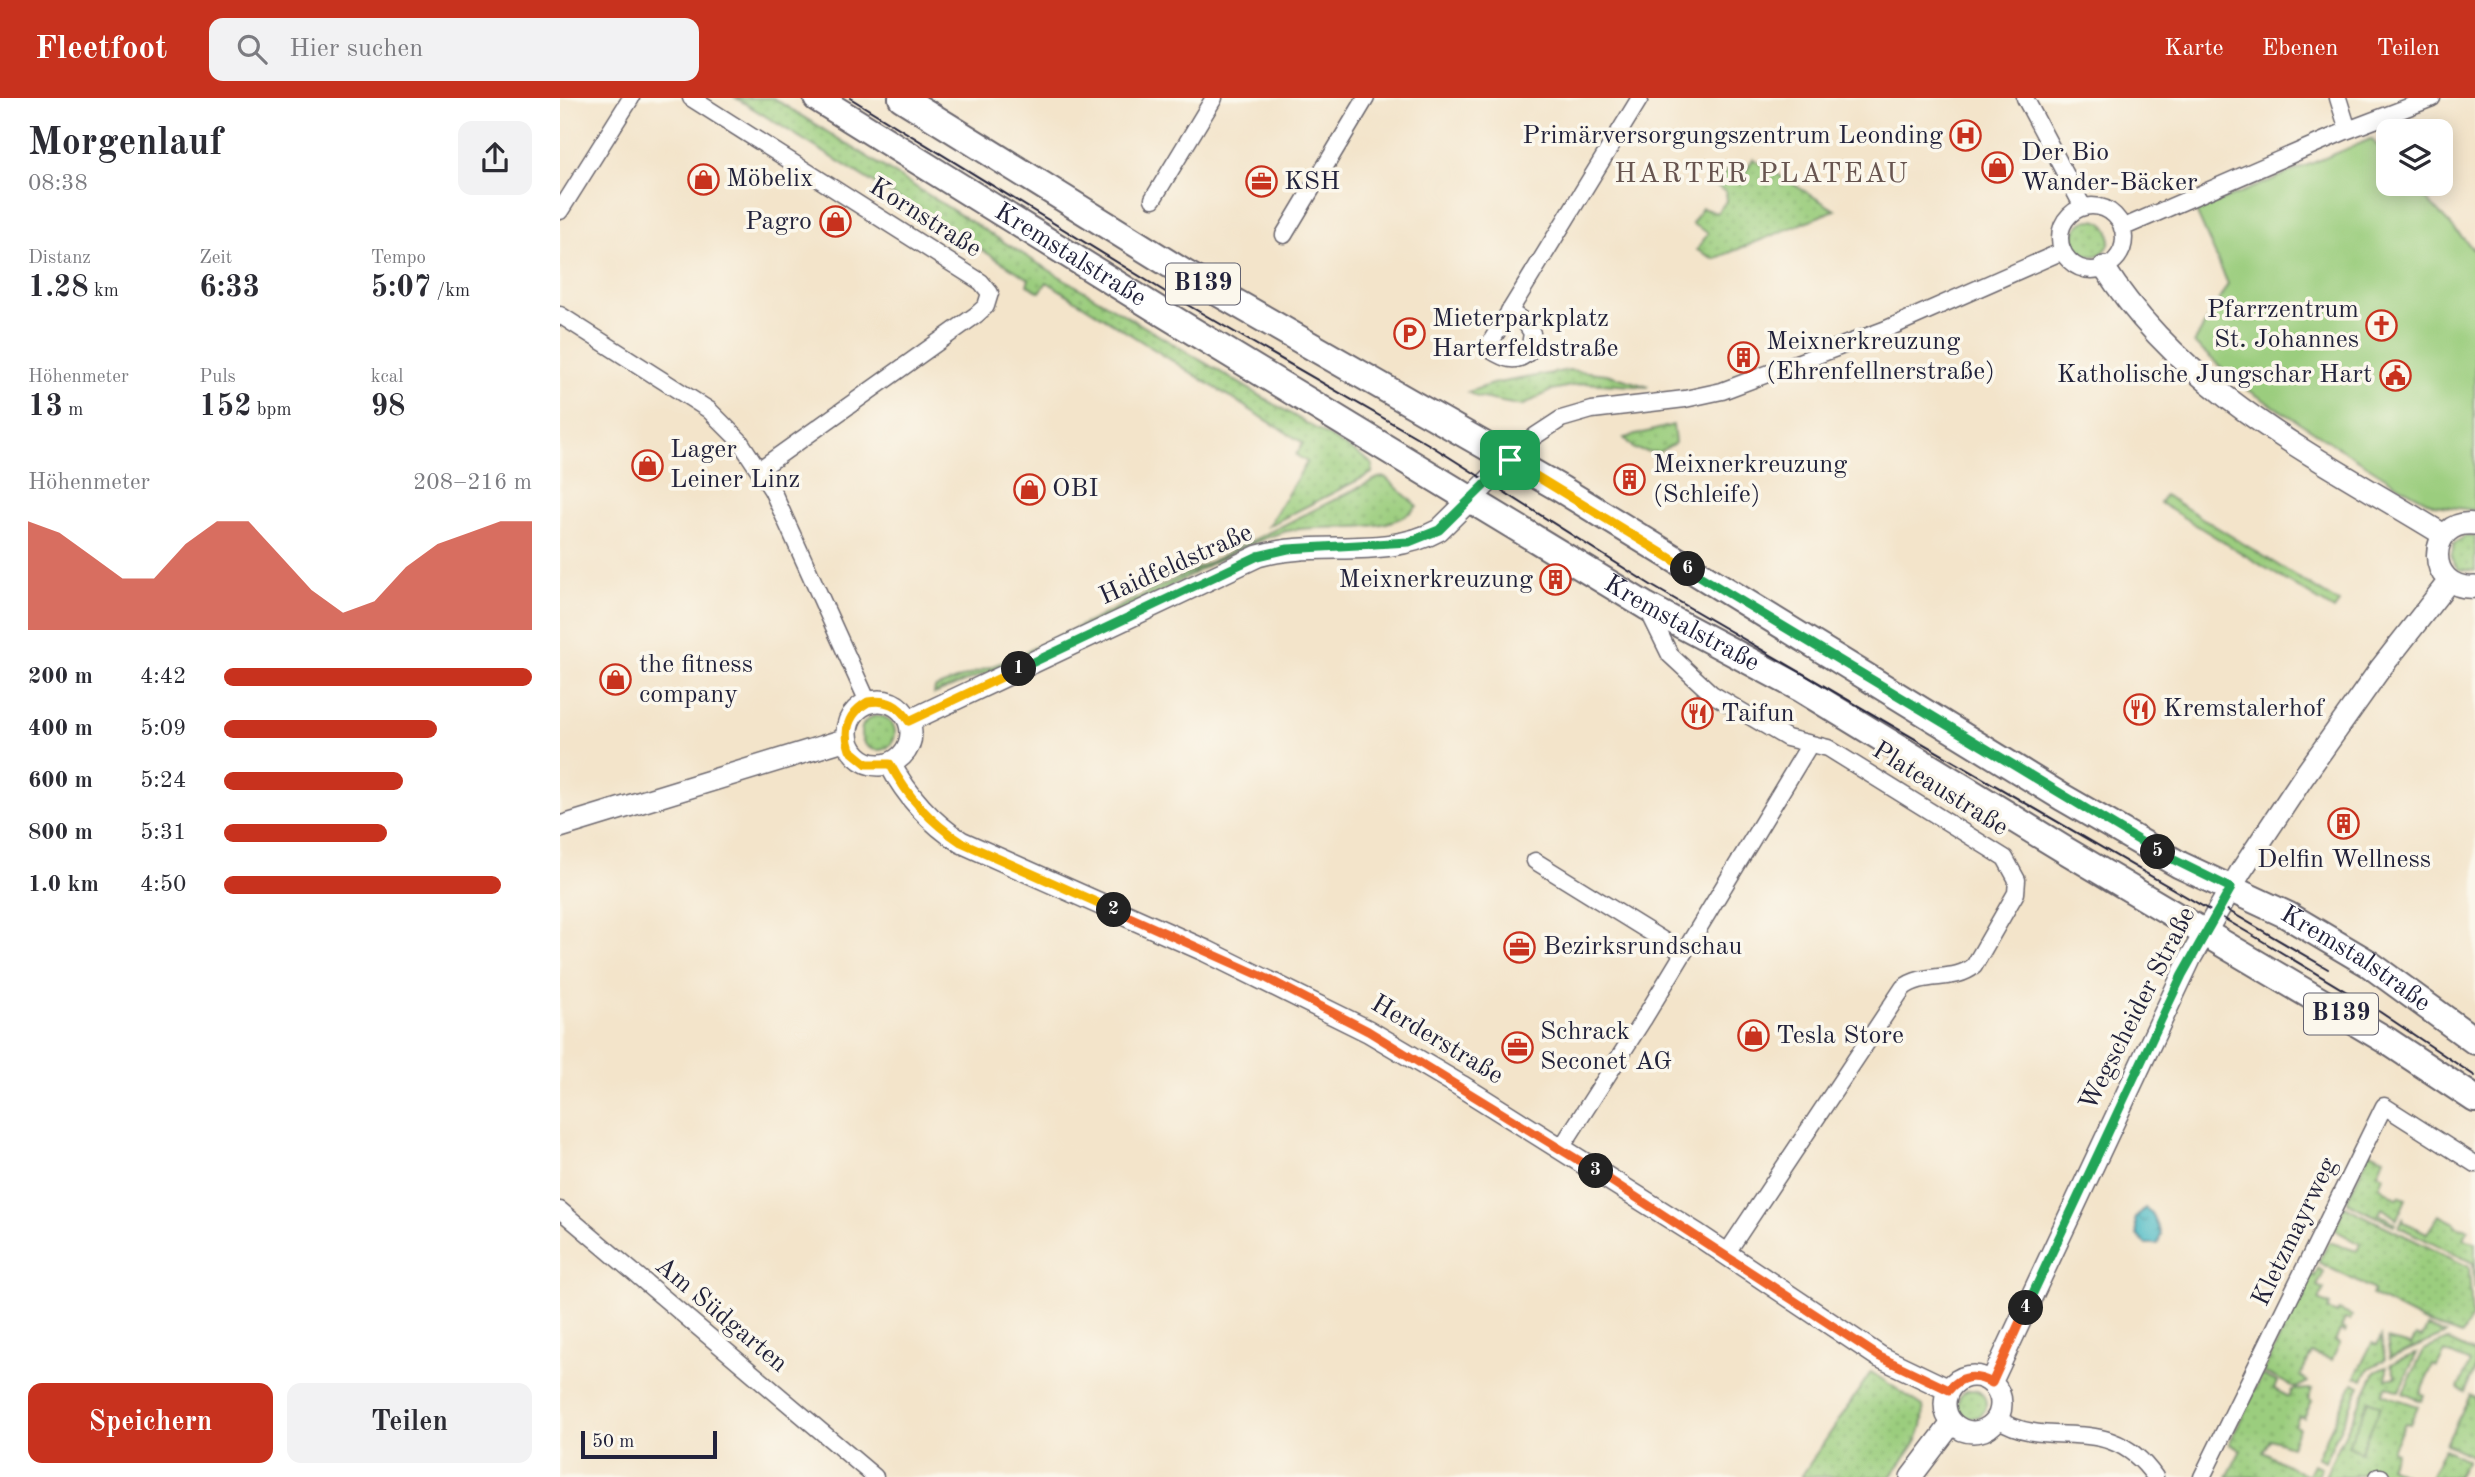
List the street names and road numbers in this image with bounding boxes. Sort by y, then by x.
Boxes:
street label: Kornstraße [864,173,986,263]
street label: Kremstalstraße [990,199,1150,312]
road number: B139 [1166,264,1240,304]
street label: Haidfeldstraße [1096,520,1256,610]
street label: Kremstalstraße [1599,571,1763,677]
street label: Plateaustraße [1867,737,2013,841]
street label: Kremstalstraße [2276,901,2435,1017]
street label: Wegscheider Straße [2075,903,2201,1115]
street label: Herderstraße [1367,991,1507,1089]
road number: B139 [2304,994,2378,1034]
street label: Kletzmayrweg [2248,1154,2342,1310]
street label: Am Südgarten [650,1252,792,1378]

